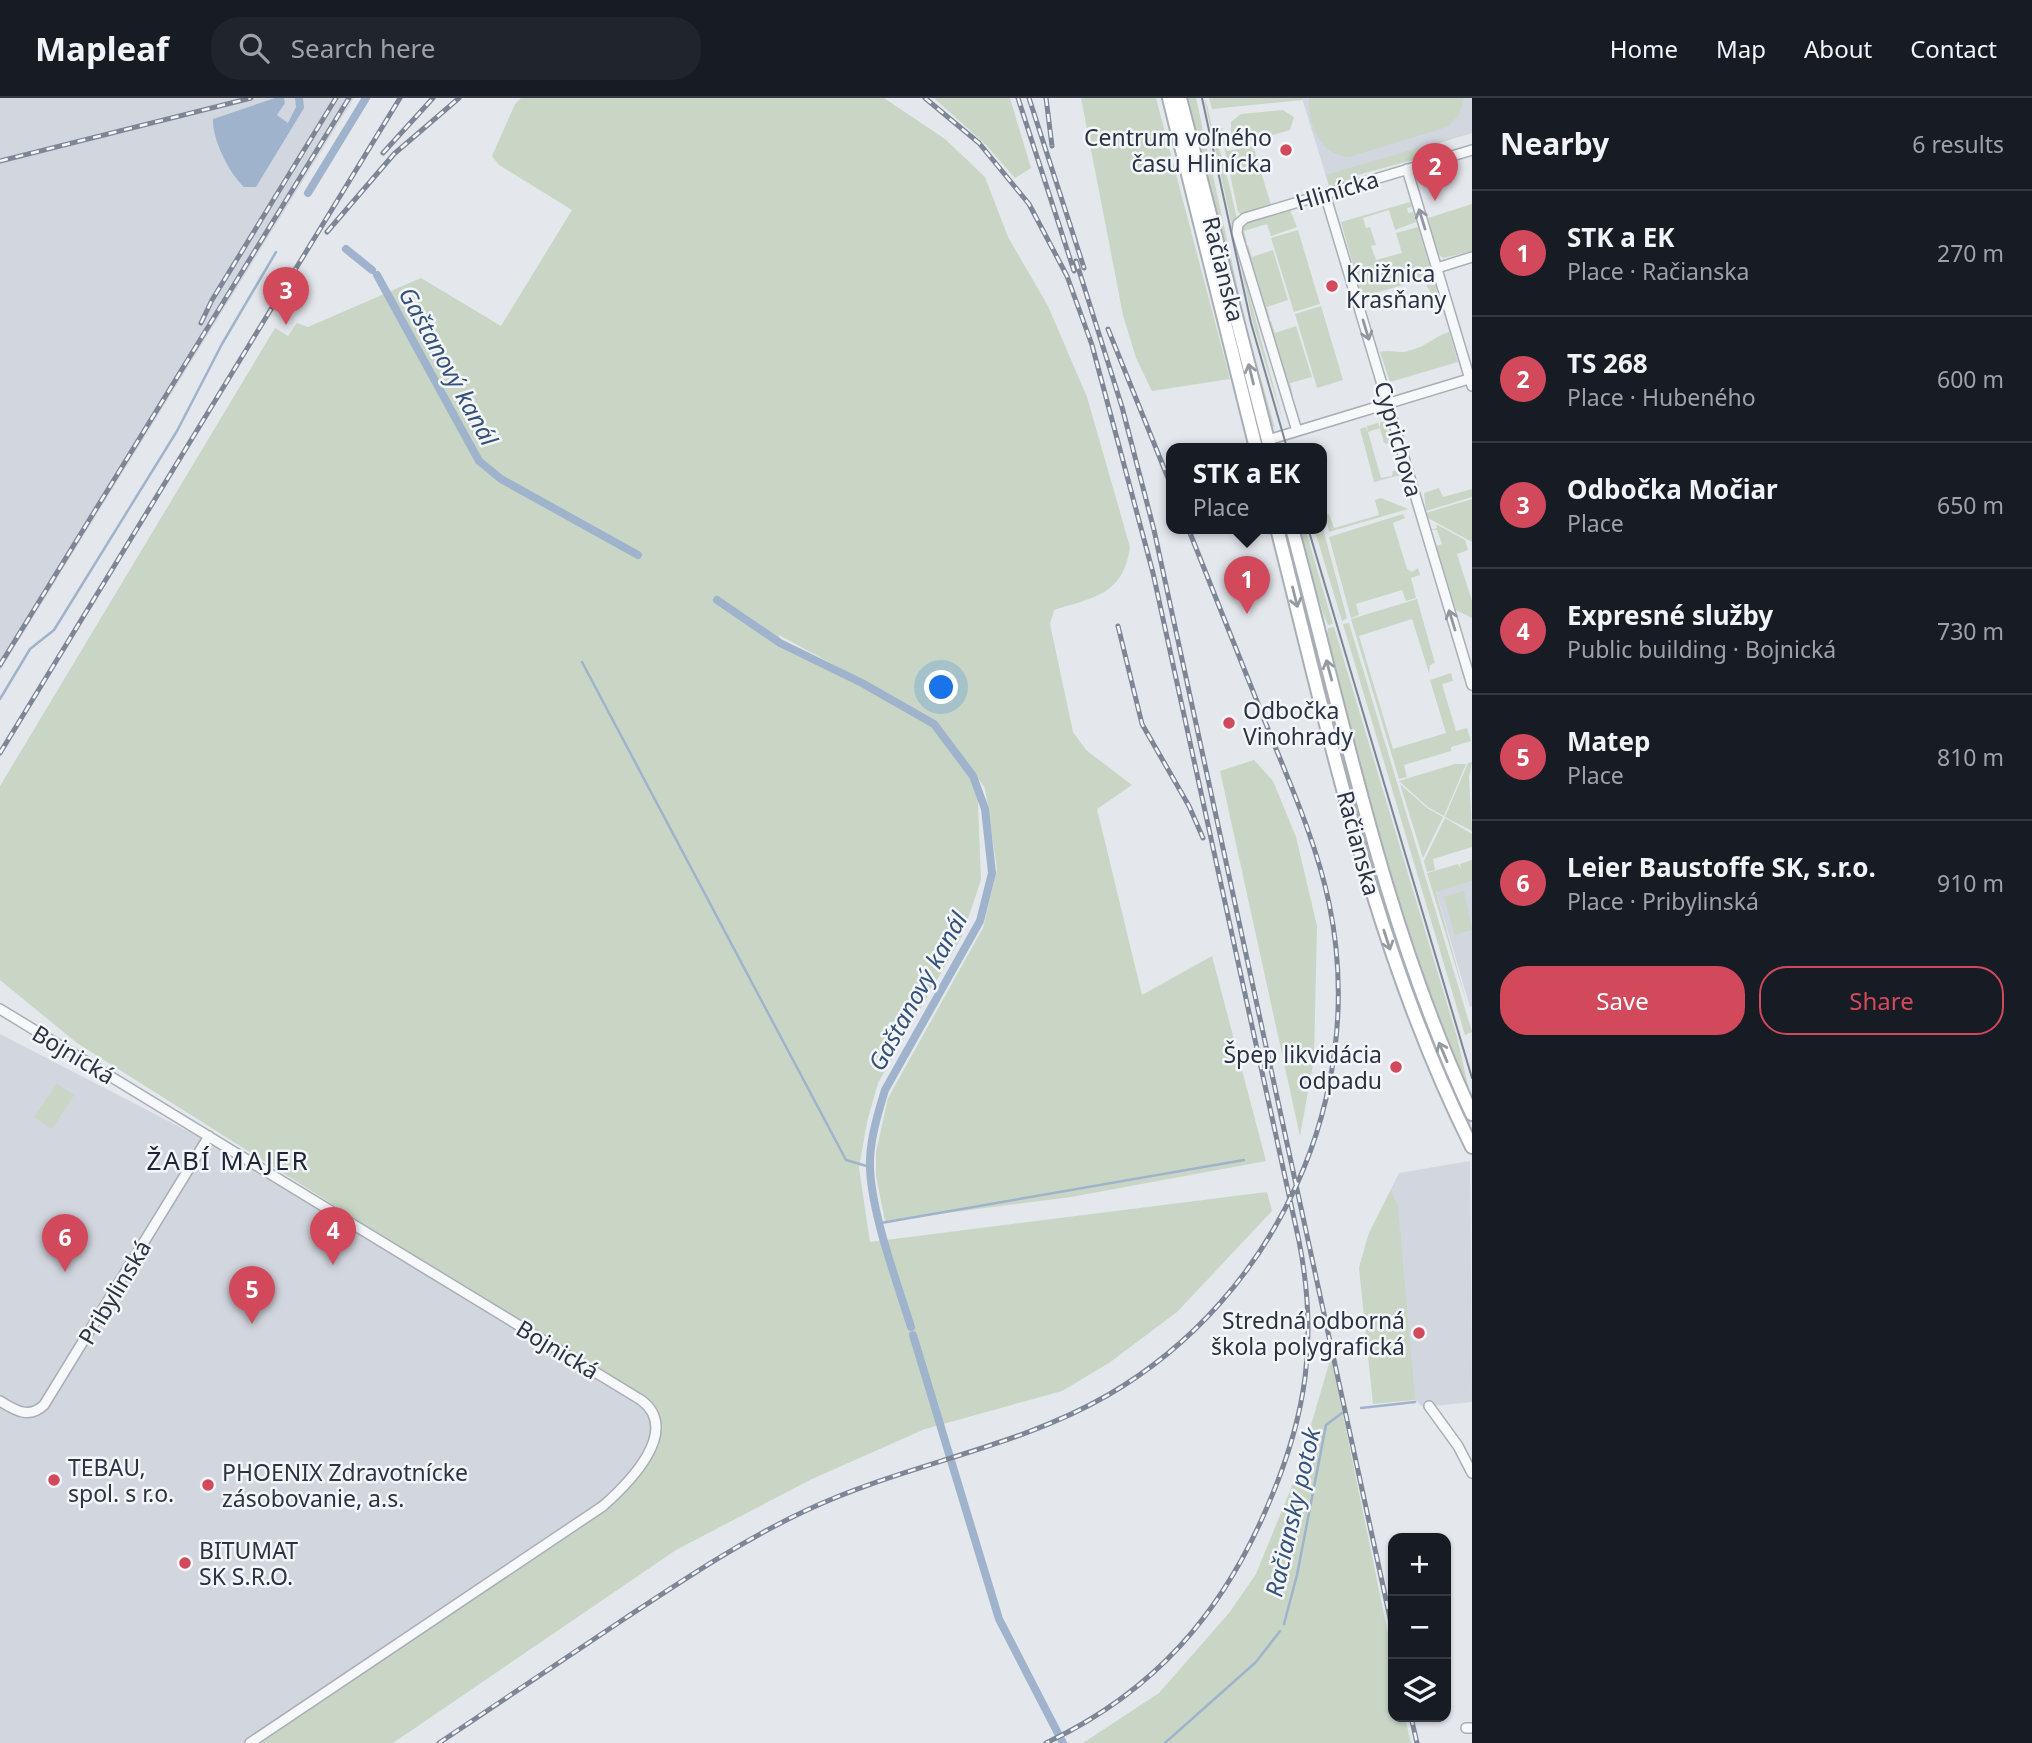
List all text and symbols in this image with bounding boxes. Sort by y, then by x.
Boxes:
search box [211,17,701,80]
text: Mapleaf [35,26,169,71]
icon: search [235,29,273,67]
text: Search here [291,30,436,66]
text: Home [1610,32,1678,65]
text: Map [1716,32,1766,65]
text: About [1804,32,1872,65]
text: Contact [1910,32,1997,65]
place label: Centrum voľného času Hlinícka [1084,121,1272,179]
text: Nearby [1500,123,1609,164]
text: 6 results [1912,128,2004,160]
marker: Centrum voľného času Hlinícka [1278,142,1294,158]
pin: 2 [1412,143,1458,201]
street label: Hlinícka [1292,162,1382,218]
one-way arrow [1414,208,1427,230]
street label: Račianska [1195,213,1253,325]
text: STK a EK [1567,219,1675,255]
text: 1 [1516,237,1530,269]
text: 270 m [1937,237,2004,269]
text: Place · Račianska [1567,255,1749,287]
place label: Knižnica Krasňany [1346,257,1447,315]
pin: 3 [263,267,309,325]
marker: Knižnica Krasňany [1324,278,1340,294]
water label: Gaštanový kanál [392,281,507,452]
one-way arrow [1360,318,1373,340]
text: TS 268 [1567,345,1648,381]
one-way arrow [1244,363,1257,386]
text: 2 [1516,363,1530,395]
text: 600 m [1937,363,2004,395]
street label: Cyprichova [1367,377,1431,501]
text: Place · Hubeného [1567,381,1756,413]
popup [1166,443,1327,534]
text: STK a EK [1193,455,1300,491]
text: Odbočka Močiar [1567,471,1778,507]
text: 3 [1516,489,1530,521]
text: 650 m [1937,489,2004,521]
text: Place [1193,491,1250,523]
text: Place [1567,507,1624,539]
pin: 1 [1224,556,1270,614]
one-way arrow [1289,585,1302,607]
text: Expresné služby [1567,597,1773,633]
one-way arrow [1445,609,1458,631]
text: 4 [1516,615,1530,647]
text: 730 m [1937,615,2004,647]
text: Public building · Bojnická [1567,633,1836,665]
one-way arrow [1322,660,1335,682]
your location [924,670,958,704]
place label: Odbočka Vinohrady [1243,694,1353,752]
marker: Odbočka Vinohrady [1221,715,1237,731]
text: Matep [1567,723,1650,759]
text: 5 [1516,741,1530,773]
text: 810 m [1937,741,2004,773]
text: Place [1567,759,1624,791]
street label: Račianska [1330,787,1388,899]
text: Leier Baustoffe SK, s.r.o. [1567,849,1876,885]
text: 6 [1516,867,1530,899]
text: 910 m [1937,867,2004,899]
text: Place · Pribylinská [1567,885,1759,917]
water label: Gaštanový kanál [860,905,975,1076]
one-way arrow [1381,928,1394,950]
button: Save [1500,966,1745,1035]
button: Share [1759,966,2004,1035]
street label: Bojnická [27,1017,121,1091]
place label: Špep likvidácia odpadu [1223,1038,1382,1096]
one-way arrow [1436,1042,1449,1063]
marker: Špep likvidácia odpadu [1388,1059,1404,1075]
district label: ŽABÍ MAJER [146,1142,310,1178]
pin: 4 [310,1207,356,1265]
pin: 6 [42,1214,88,1272]
street label: Pribylinská [70,1234,158,1350]
pin: 5 [229,1266,275,1324]
place label: Stredná odborná škola polygrafická [1211,1304,1405,1362]
street label: Bojnická [511,1312,605,1386]
marker: Stredná odborná škola polygrafická [1411,1325,1427,1341]
water label: Račiansky potok [1257,1423,1328,1600]
place label: TEBAU, spol. s r.o. [68,1451,174,1509]
place label: PHOENIX Zdravotnícke zásobovanie, a.s. [222,1456,468,1514]
marker: TEBAU, spol. s r.o. [46,1472,62,1488]
marker: PHOENIX Zdravotnícke zásobovanie, a.s. [200,1477,216,1493]
map controls [1388,1533,1451,1722]
button: + [1388,1533,1451,1596]
place label: BITUMAT SK S.R.O. [199,1534,298,1592]
marker: BITUMAT SK S.R.O. [177,1555,193,1571]
button: − [1388,1596,1451,1659]
button: layers [1388,1659,1451,1722]

